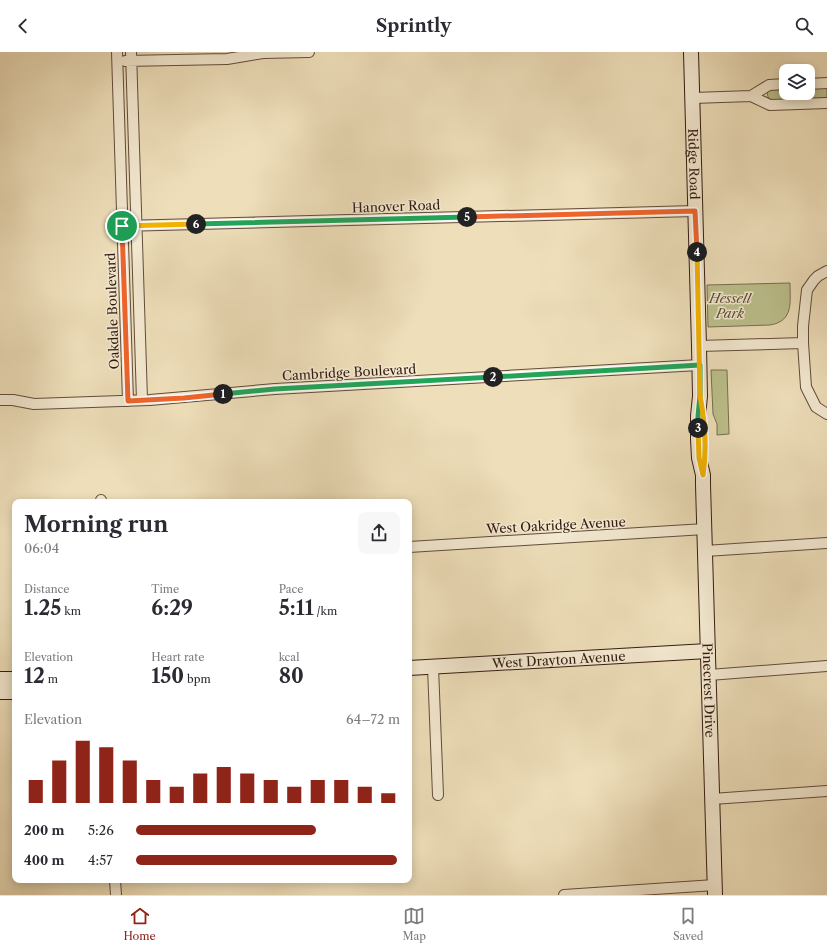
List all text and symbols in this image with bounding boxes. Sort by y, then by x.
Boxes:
icon: back [12,15,34,37]
text: Sprintly [376,15,451,37]
icon: search [793,15,815,37]
map controls [779,64,815,100]
button: layers [779,64,815,100]
street label: Ridge Road [685,128,703,200]
street label: Hanover Road [352,196,441,216]
pin: 5 [457,207,477,227]
pin [105,209,139,243]
text: 5 [464,210,470,224]
pin: 6 [186,214,206,234]
icon: arrive [111,215,133,237]
text: 6 [193,217,199,231]
pin: 4 [687,242,707,262]
text: 4 [694,245,700,259]
street label: Oakdale Boulevard [102,252,122,370]
park label: Hessell Park [708,290,753,321]
street label: Cambridge Boulevard [281,360,417,384]
pin: 2 [483,367,503,387]
text: 2 [490,370,496,384]
pin: 1 [213,384,233,404]
text: 1 [221,387,225,401]
pin: 3 [688,418,708,438]
text: 3 [695,421,701,435]
text: Morning run [24,511,168,538]
button: share [358,512,400,554]
street label: West Oakridge Avenue [485,513,626,537]
text: 06:04 [24,540,59,556]
text: Distance [24,582,70,596]
text: Time [151,582,179,596]
text: Pace [279,582,304,596]
text: 1.25 [24,596,61,620]
text: 6:29 [151,596,193,620]
text: 5:11 [279,596,314,620]
text: km [61,604,81,618]
text: /km [314,604,337,618]
street label: Pinecrest Drive [700,643,718,738]
street label: West Drayton Avenue [491,648,626,671]
text: Elevation [24,650,73,664]
text: Heart rate [151,650,204,664]
text: kcal [279,650,299,664]
text: 12 [24,664,45,688]
text: 150 [151,664,184,688]
text: 80 [279,664,304,688]
text: m [45,672,58,686]
text: bpm [184,672,211,686]
text: Elevation [24,711,82,727]
text: 64–72 m [346,711,400,727]
text: 200 m [24,822,64,838]
text: 5:26 [88,822,114,838]
text: 400 m [24,852,64,868]
text: 4:57 [88,852,113,868]
tab: Home [123,905,156,943]
tab: Map [403,905,426,943]
tab: Saved [673,905,704,943]

